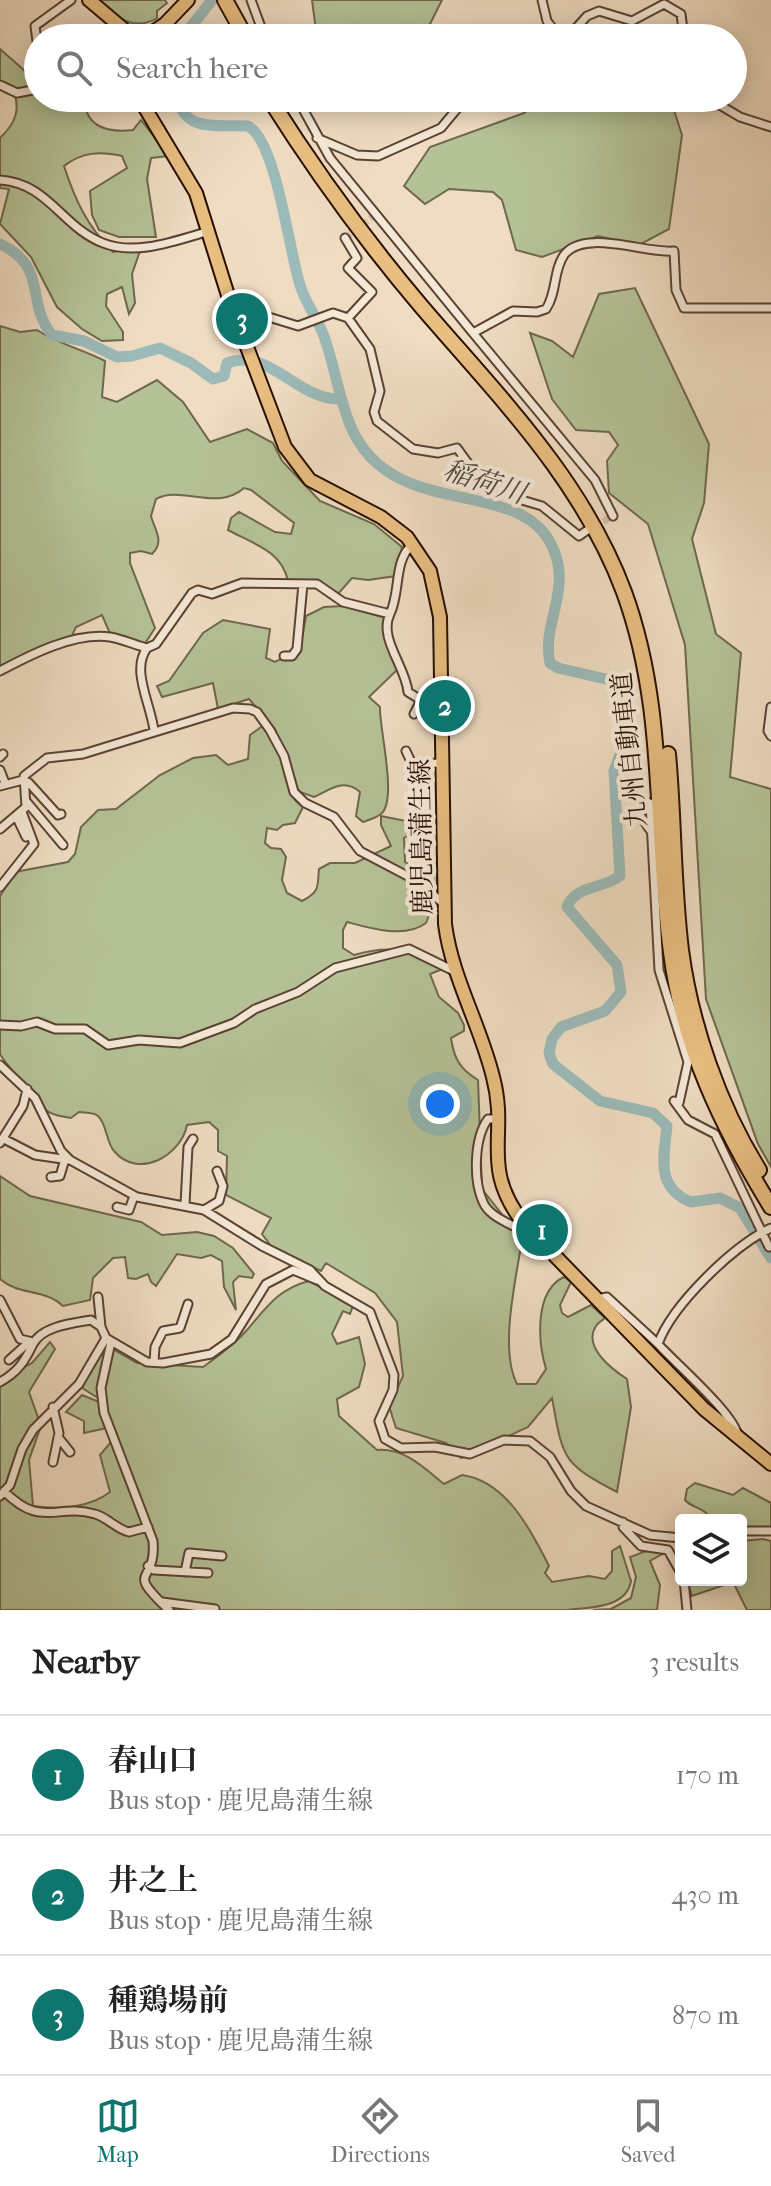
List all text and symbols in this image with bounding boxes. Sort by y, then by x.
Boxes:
search box [24,24,747,112]
icon: search [52,46,96,90]
text: Search here [116,51,268,86]
pin: 3 [216,289,268,349]
water label: 稲荷川 [440,453,533,511]
street label: 九州自動車道 [606,671,653,829]
pin: 2 [419,676,471,736]
street label: 鹿児島蒲生線 [405,759,438,915]
your location [420,1084,460,1124]
pin: 1 [516,1200,568,1260]
map controls [675,1514,747,1586]
button: layers [675,1514,747,1586]
text: Nearby [32,1642,139,1682]
text: 3 results [649,1647,739,1678]
text: 春山口 [108,1743,198,1778]
text: 1 [53,1760,63,1791]
text: 170 m [676,1760,739,1791]
text: Bus stop · 鹿児島蒲生線 [108,1785,373,1816]
text: 井之上 [108,1863,198,1898]
text: 2 [51,1880,65,1911]
text: 430 m [671,1880,739,1911]
text: Bus stop · 鹿児島蒲生線 [108,1905,373,1936]
text: 種鶏場前 [108,1983,228,2018]
text: 3 [53,2000,63,2031]
text: 870 m [672,2000,739,2031]
text: Bus stop · 鹿児島蒲生線 [108,2025,373,2056]
tab: Map [96,2094,140,2168]
tab: Directions [331,2094,430,2168]
tab: Saved [621,2094,675,2168]

